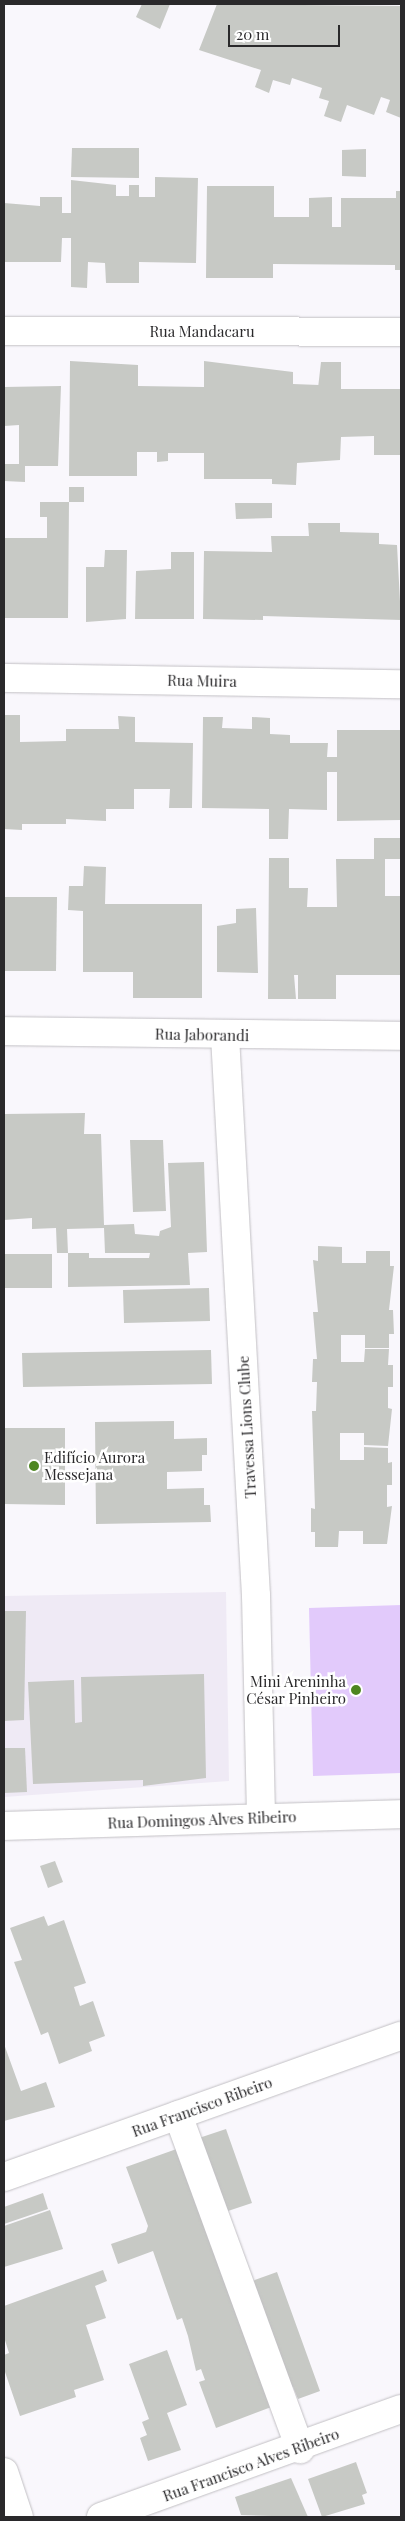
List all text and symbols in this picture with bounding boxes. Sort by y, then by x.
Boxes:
scale bar [230,15,342,47]
text: 20 m [236,24,269,44]
street label: Rua Mandacaru [149,323,255,341]
street label: Rua Muira [167,671,237,691]
street label: Rua Jaborandi [155,1025,249,1045]
street label: Travessa Lions Clube [234,1355,260,1499]
place label: Edifício Aurora Messejana [44,1448,146,1483]
marker: Edifício Aurora Messejana [28,1460,40,1472]
place label: Mini Areninha César Pinheiro [246,1672,346,1707]
marker: Mini Areninha César Pinheiro [350,1684,362,1696]
street label: Rua Domingos Alves Ribeiro [107,1808,297,1832]
street label: Rua Francisco Ribeiro [129,2073,275,2141]
street label: Rua Francisco Alves Ribeiro [160,2425,342,2505]

